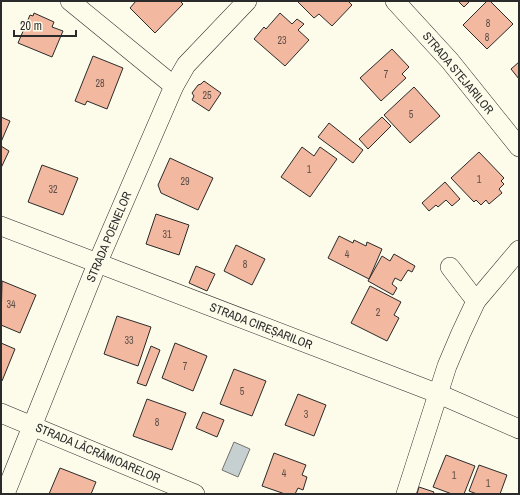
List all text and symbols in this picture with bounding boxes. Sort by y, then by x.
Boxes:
scale bar [14,12,76,38]
house number: 8 [486,17,491,30]
text: 20 m [20,18,42,34]
street label: STRADA STEJARILOR [419,28,497,118]
house number: 8 [485,31,490,44]
house number: 23 [277,34,287,47]
house number: 7 [384,68,389,81]
house number: 28 [95,77,105,90]
house number: 25 [202,89,212,102]
house number: 5 [409,108,414,121]
house number: 1 [307,163,312,176]
house number: 1 [477,173,482,186]
house number: 29 [180,175,190,188]
house number: 32 [48,183,58,196]
street label: STRADA POENELOR [83,189,135,285]
house number: 31 [162,228,172,241]
house number: 4 [345,248,350,261]
house number: 8 [243,258,248,271]
house number: 34 [6,298,16,311]
street label: STRADA CIREȘARILOR [207,299,315,353]
house number: 2 [376,306,381,319]
house number: 33 [124,334,134,347]
house number: 7 [183,360,188,373]
house number: 5 [240,385,245,398]
house number: 3 [304,408,309,421]
house number: 8 [155,416,160,429]
street label: STRADA LĂCRĂMIOARELOR [33,419,163,487]
house number: 4 [282,467,287,480]
house number: 1 [452,469,457,482]
house number: 1 [486,477,491,490]

